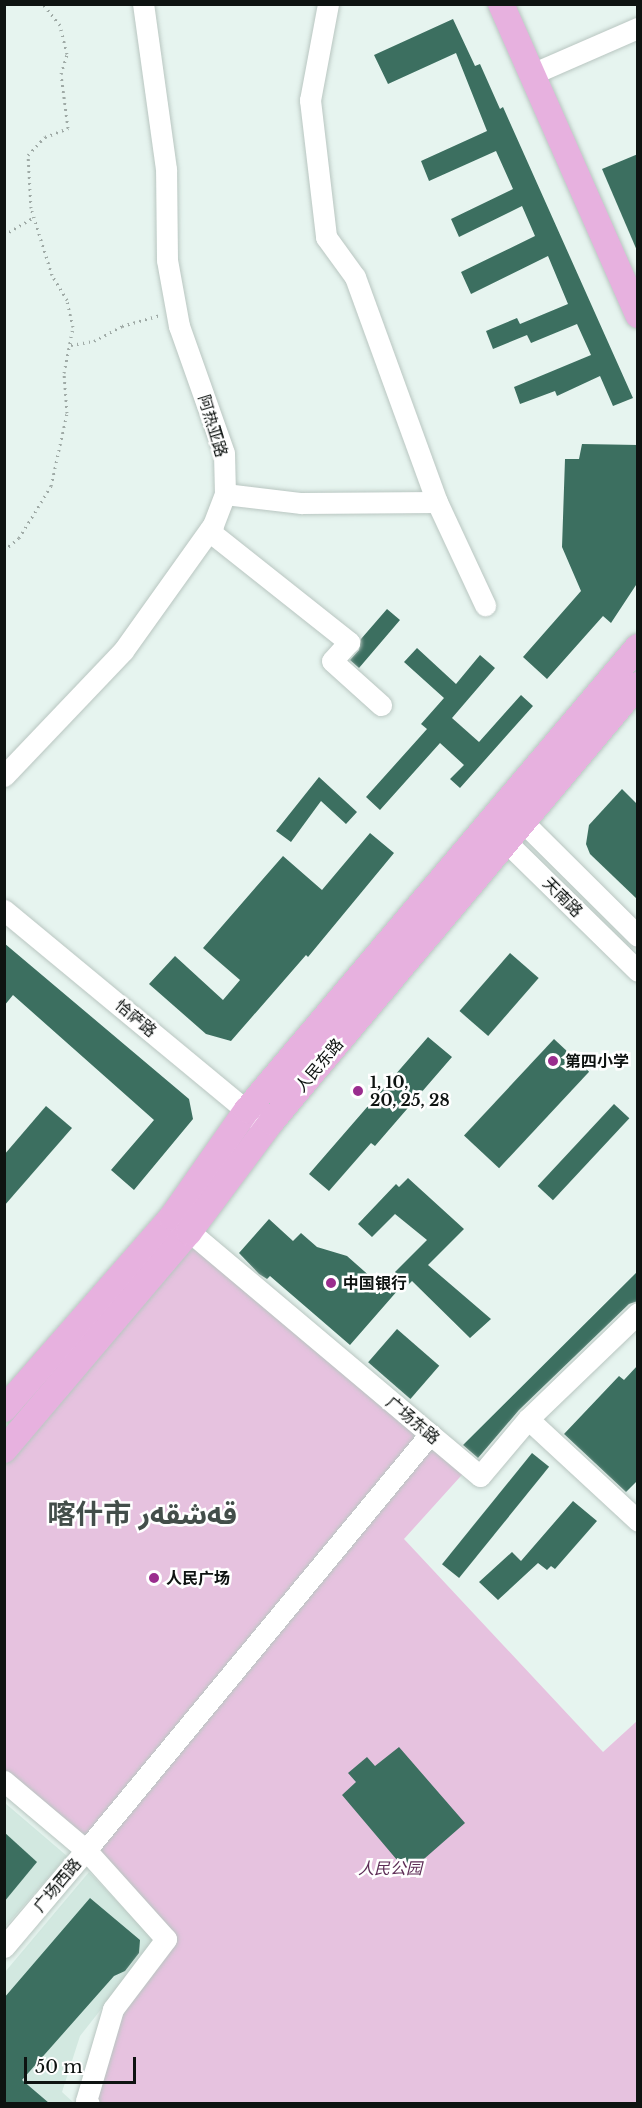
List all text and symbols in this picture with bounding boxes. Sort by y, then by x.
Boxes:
street label: 阿热亚路 [194,393,232,459]
street label: 天南路 [539,873,587,921]
street label: 恰萨路 [111,995,161,1041]
street label: 人民东路 [291,1034,347,1096]
place label: 第四小学 [565,1051,629,1071]
marker: 第四小学 [546,1054,560,1068]
place label: 1, 10, 20, 25, 28 [370,1072,450,1110]
marker: 1, 10, 20, 25, 28 [351,1084,365,1098]
place label: 中国银行 [343,1273,407,1293]
marker: 中国银行 [324,1276,338,1290]
street label: 广场东路 [382,1392,444,1448]
district label: 喀什市 قەشقەر [47,1498,237,1532]
place label: 人民广场 [166,1568,230,1588]
marker: 人民广场 [147,1571,161,1585]
street label: 广场西路 [29,1854,85,1916]
park label: 人民公园 [358,1858,422,1878]
scale bar [27,2045,140,2083]
text: 50 m [35,2056,83,2078]

